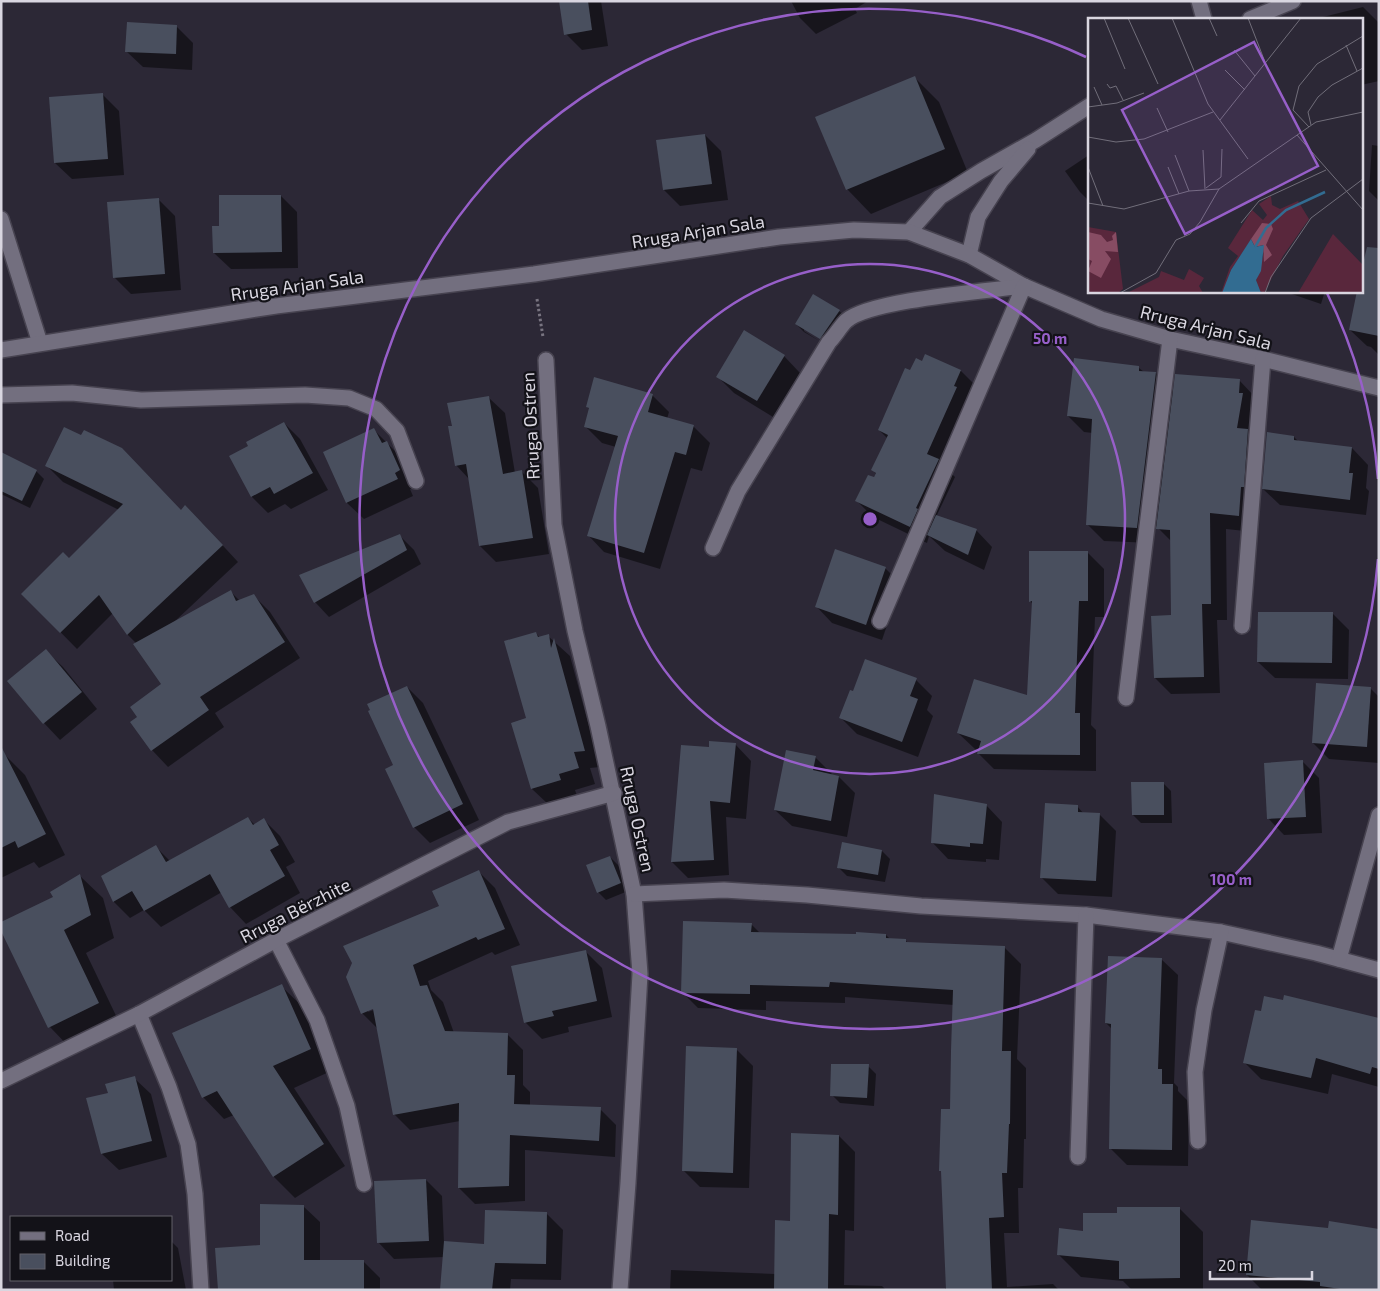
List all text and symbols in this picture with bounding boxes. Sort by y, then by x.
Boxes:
inset map [1088,18,1362,292]
street label: Rruga Arjan Sala [630,210,766,252]
street label: Rruga Arjan Sala [229,265,365,305]
street label: Rruga Arjan Sala [1138,300,1274,354]
text: 50 m [1033,329,1067,347]
street label: Rruga Ostren [516,372,544,480]
centre of rings [861,510,879,528]
street label: Rruga Ostren [616,764,660,874]
text: 100 m [1210,870,1252,888]
street label: Rruga Bërzhite [236,873,354,947]
legend [10,1216,172,1281]
text: Road [55,1226,90,1244]
scale bar [1210,1248,1312,1280]
text: Building [55,1251,111,1269]
text: 20 m [1218,1256,1252,1274]

